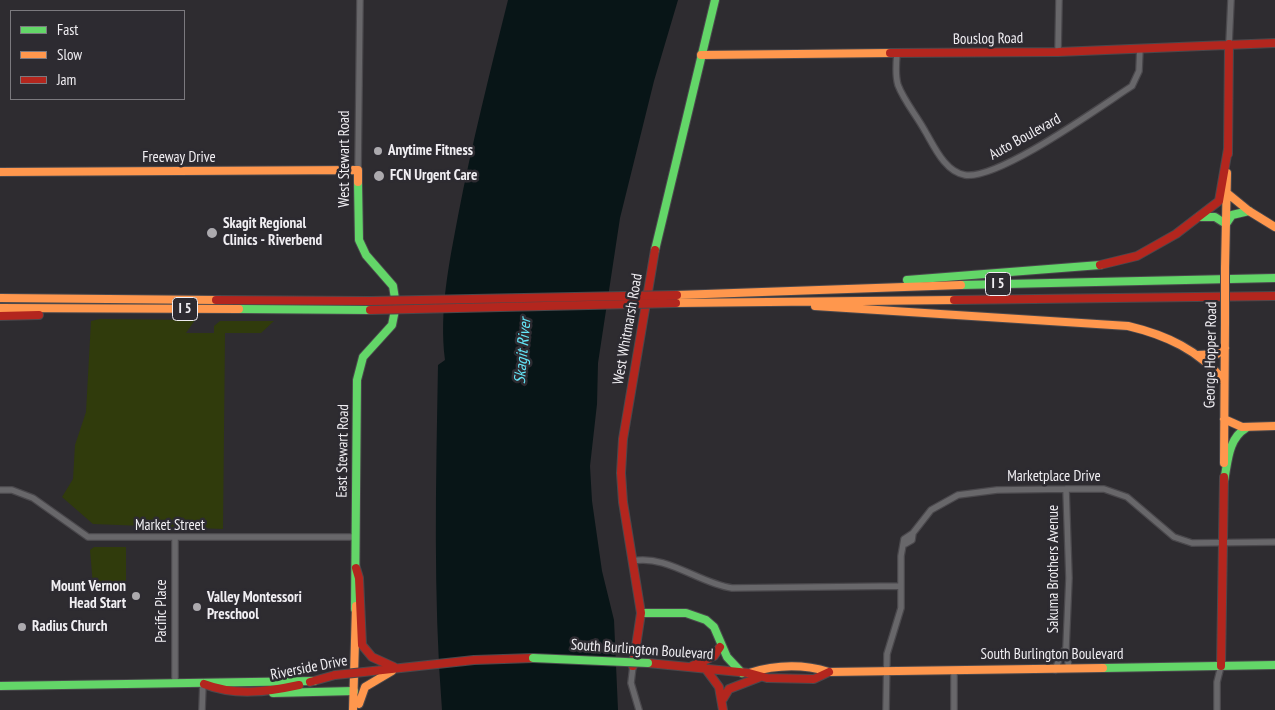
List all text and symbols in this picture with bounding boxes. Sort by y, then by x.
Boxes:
legend [10,10,185,100]
text: Fast [57,20,78,39]
street label: Bouslog Road [953,29,1023,49]
text: Slow [57,45,82,64]
text: Jam [57,70,76,89]
street label: Auto Boulevard [986,110,1064,164]
street label: West Stewart Road [336,111,354,207]
place label: Anytime Fitness [388,142,473,160]
marker: Anytime Fitness [372,145,384,157]
street label: Freeway Drive [142,149,216,167]
place label: FCN Urgent Care [390,167,477,185]
marker: FCN Urgent Care [372,169,386,183]
place label: Skagit Regional Clinics - Riverbend [223,215,322,250]
marker: Skagit Regional Clinics - Riverbend [205,226,219,240]
street label: West Whitmarsh Road [609,272,647,386]
road number: I 5 [986,272,1010,296]
road number: I 5 [172,298,198,320]
street label: George Hopper Road [1201,302,1221,408]
water label: Skagit River [511,317,535,385]
street label: East Stewart Road [333,404,353,498]
street label: Marketplace Drive [1007,468,1101,486]
street label: Sakuma Brothers Avenue [1045,505,1063,633]
street label: Market Street [135,517,205,535]
place label: Mount Vernon Head Start [51,578,126,613]
street label: Pacific Place [153,579,171,643]
place label: Valley Montessori Preschool [207,589,302,624]
marker: Mount Vernon Head Start [130,590,142,602]
marker: Valley Montessori Preschool [191,601,203,613]
place label: Radius Church [32,618,107,636]
marker: Radius Church [16,621,28,633]
street label: South Burlington Boulevard [570,636,714,664]
street label: South Burlington Boulevard [981,646,1123,664]
street label: Riverside Drive [269,652,349,684]

